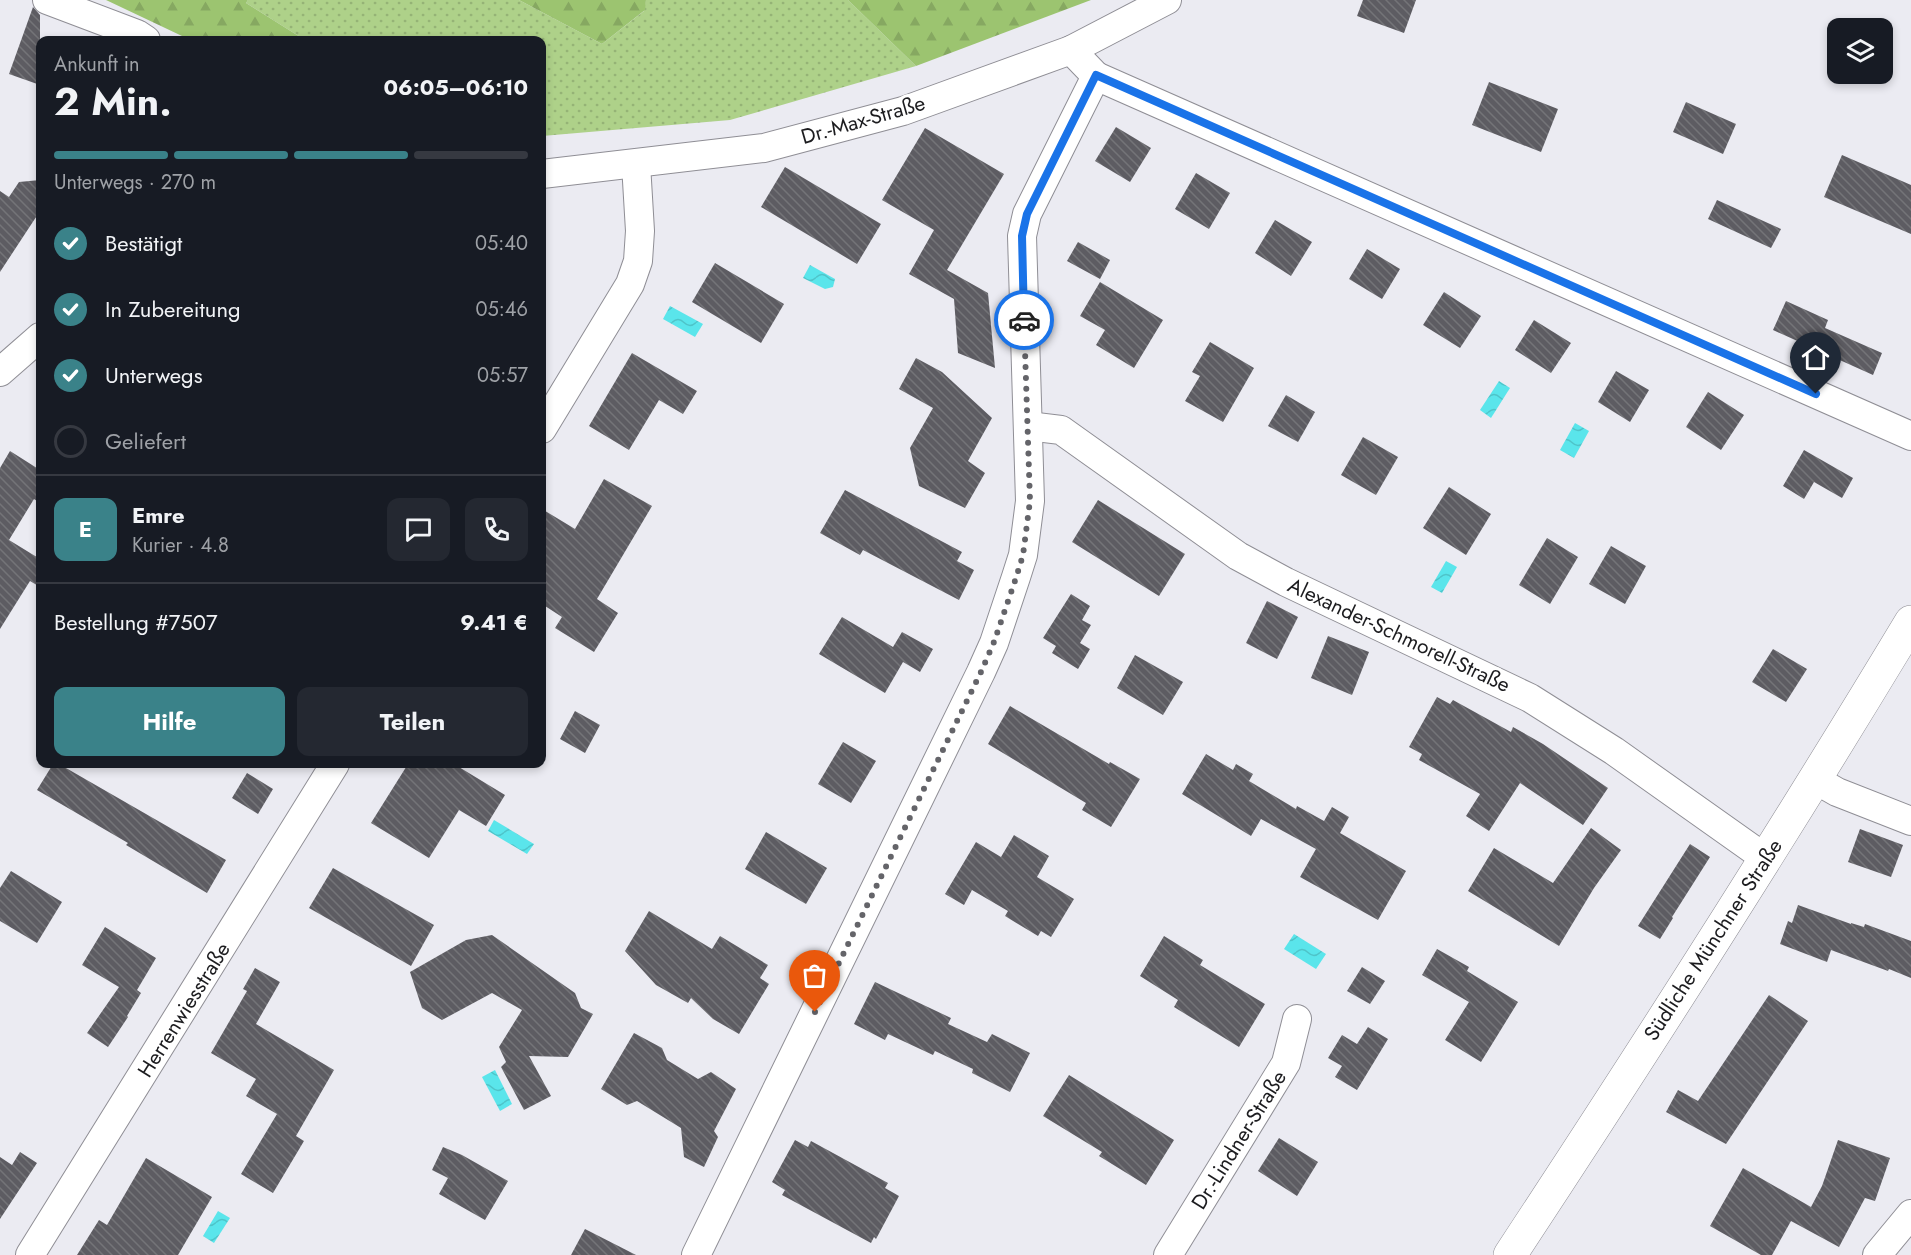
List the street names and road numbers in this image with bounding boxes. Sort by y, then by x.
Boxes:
street label: Dr.-Max-Straße [797,88,929,152]
street label: Alexander-Schmorell-Straße [1283,570,1515,700]
street label: Südliche Münchner Straße [1636,833,1790,1047]
street label: Herrenwiesstraße [130,937,238,1083]
street label: Dr.-Lindner-Straße [1184,1065,1294,1215]

